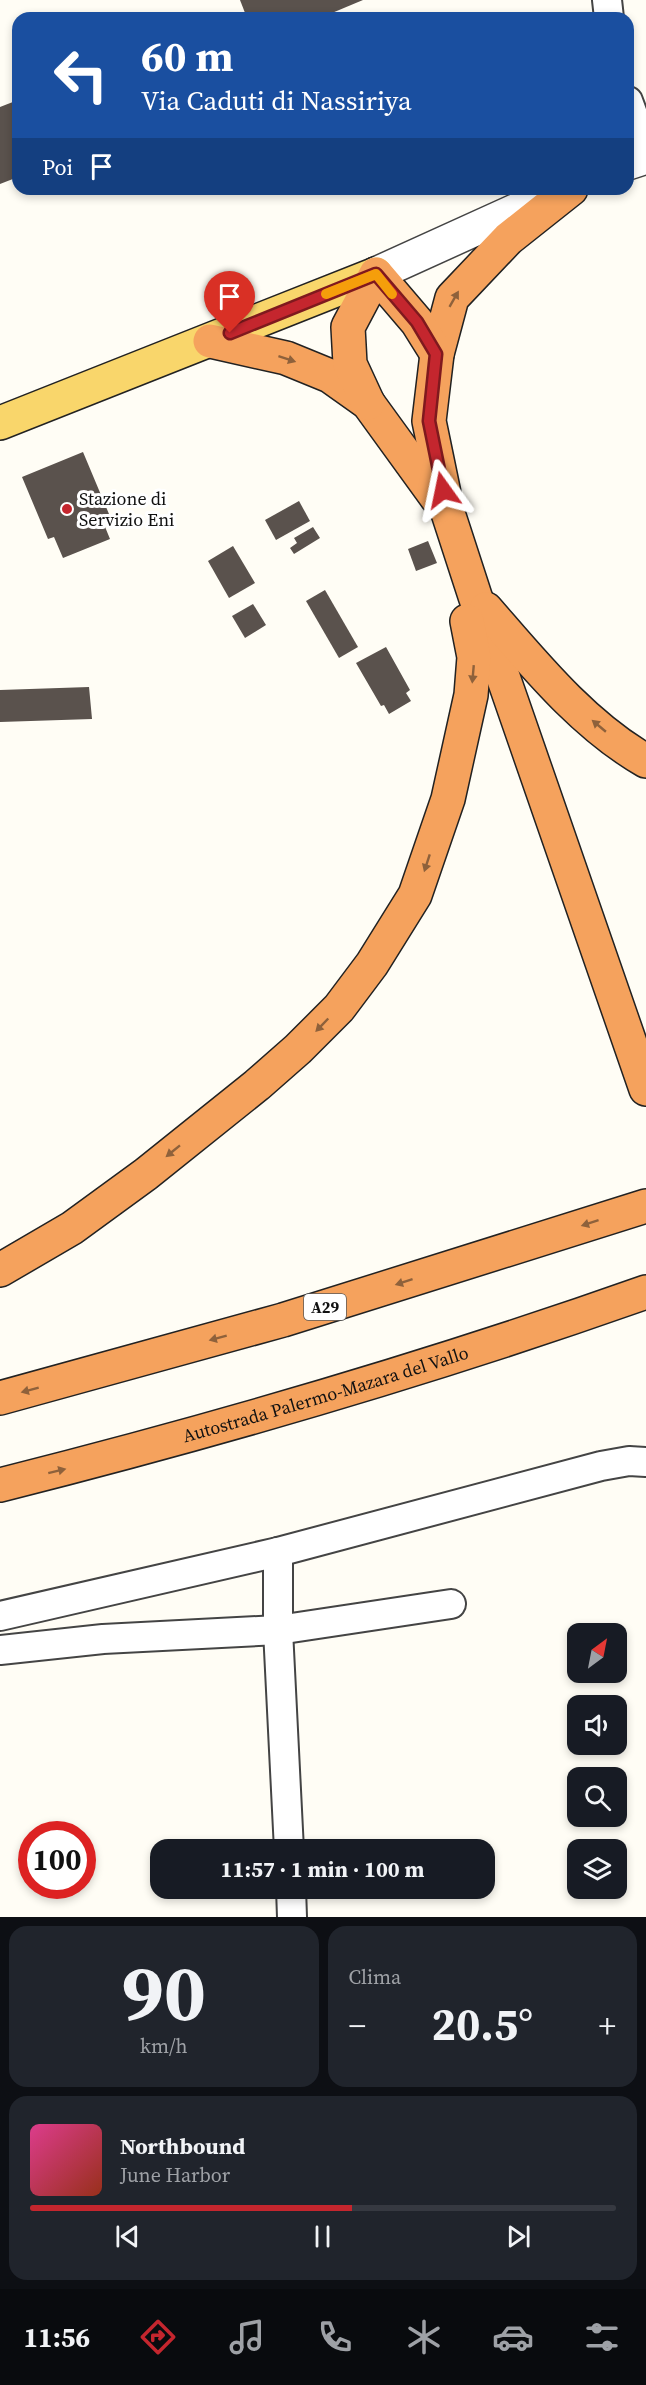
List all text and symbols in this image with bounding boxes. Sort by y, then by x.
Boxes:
text: 60 m [141,27,234,85]
icon: left [42,36,120,114]
text: Via Caduti di Nassiriya [141,82,412,119]
icon: arrive [85,150,118,183]
text: Poi [42,152,73,182]
pin [204,271,255,333]
icon: arrive [213,280,246,313]
one-way arrow [449,290,459,307]
one-way arrow [278,355,296,364]
position arrow [411,458,475,522]
place label: Stazione di Servizio Eni [79,486,174,532]
marker: Stazione di Servizio Eni [60,502,74,516]
one-way arrow [468,664,478,683]
one-way arrow [592,720,607,733]
one-way arrow [421,854,431,872]
one-way arrow [315,1018,329,1032]
one-way arrow [166,1145,181,1157]
one-way arrow [581,1219,599,1228]
one-way arrow [395,1278,413,1287]
road number: A29 [304,1294,346,1320]
one-way arrow [209,1334,227,1344]
street label: Autostrada Palermo-Mazara del Vallo [180,1340,472,1448]
one-way arrow [20,1386,38,1395]
one-way arrow [48,1465,66,1475]
north arrow [567,1623,627,1683]
map controls [567,1623,627,1899]
button: sound [567,1695,627,1755]
button: search [567,1767,627,1827]
speed limit sign: 100 [18,1821,96,1899]
button: layers [567,1839,627,1899]
text: 11:57 · 1 min · 100 m [221,1854,424,1884]
text: 90 [121,1939,206,2046]
text: Clima [349,1963,401,1991]
text: 20.5° [432,1993,533,2055]
text: − [349,2003,366,2048]
text: + [599,2003,616,2048]
text: km/h [140,2032,188,2060]
text: Northbound [120,2131,245,2161]
text: June Harbor [120,2161,230,2189]
icon: previous [111,2220,144,2253]
icon: pause [306,2220,339,2253]
icon: next [502,2220,535,2253]
icon: directions [137,2316,179,2358]
icon: music [226,2316,268,2358]
icon: phone [314,2316,356,2358]
icon: climate [403,2316,445,2358]
icon: car [492,2316,534,2358]
icon: filters [581,2316,623,2358]
text: 11:56 [23,2319,90,2356]

